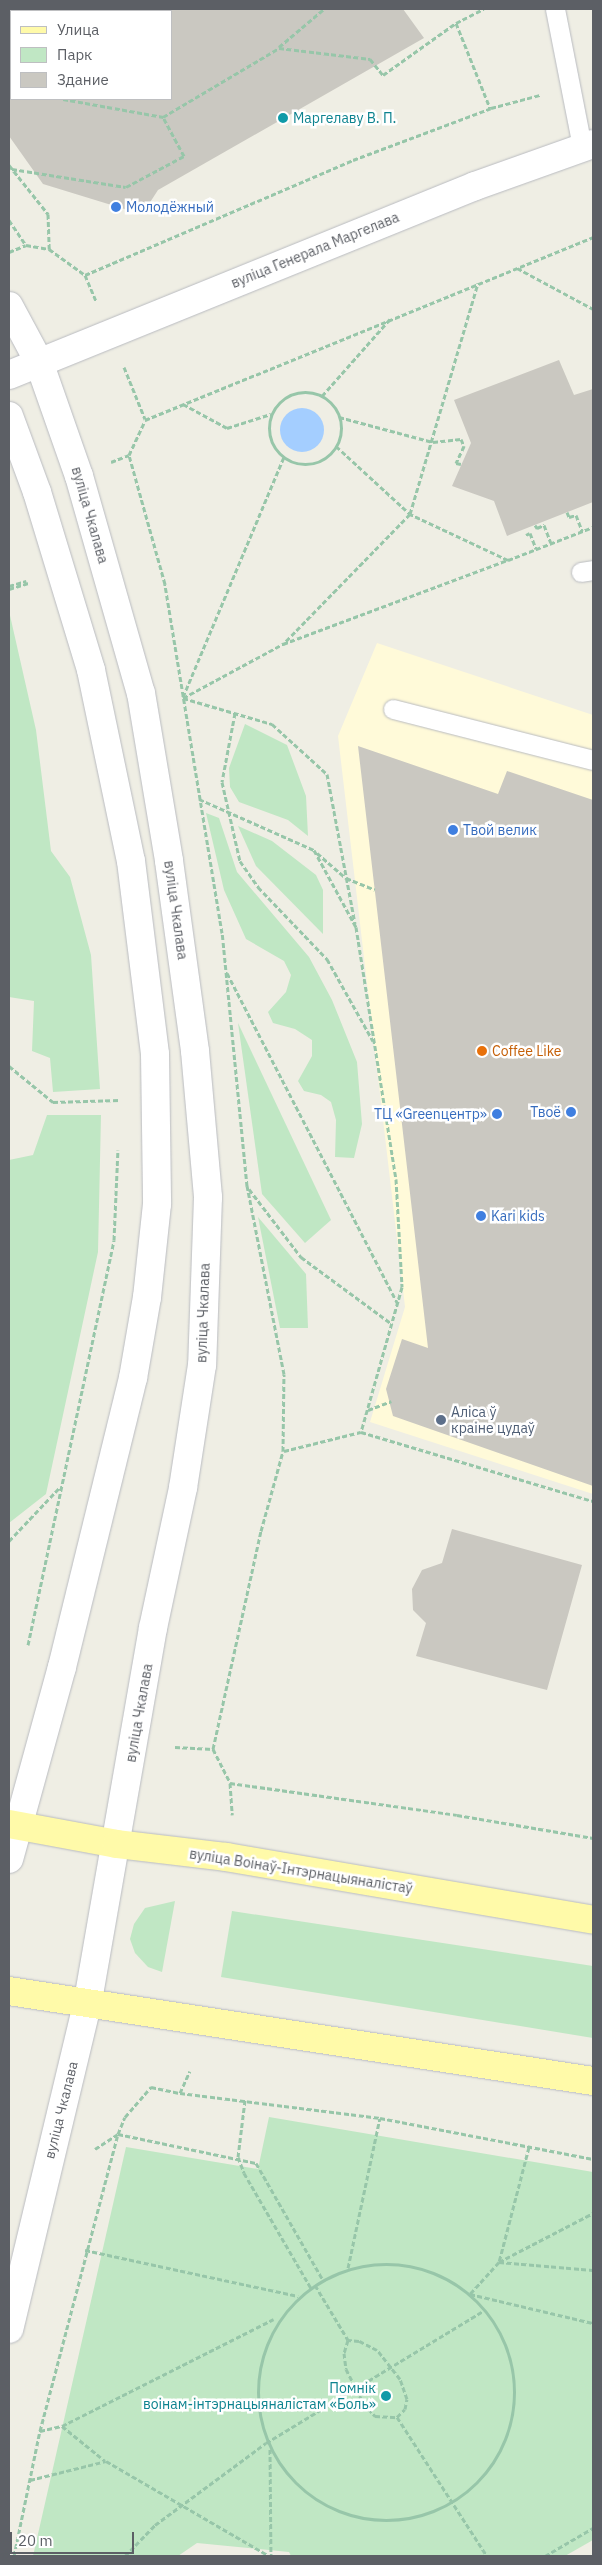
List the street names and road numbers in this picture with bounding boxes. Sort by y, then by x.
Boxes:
street label: вуліца Генерала Маргелава [229,209,401,291]
street label: вуліца Чкалава [68,465,112,565]
street label: вуліца Чкалава [161,859,191,961]
street label: вуліца Чкалава [193,1263,213,1363]
street label: вуліца Чкалава [122,1662,156,1764]
street label: вуліца Воінаў-Інтэрнацыяналістаў [188,1845,414,1897]
street label: вуліца Чкалава [41,2060,81,2160]

